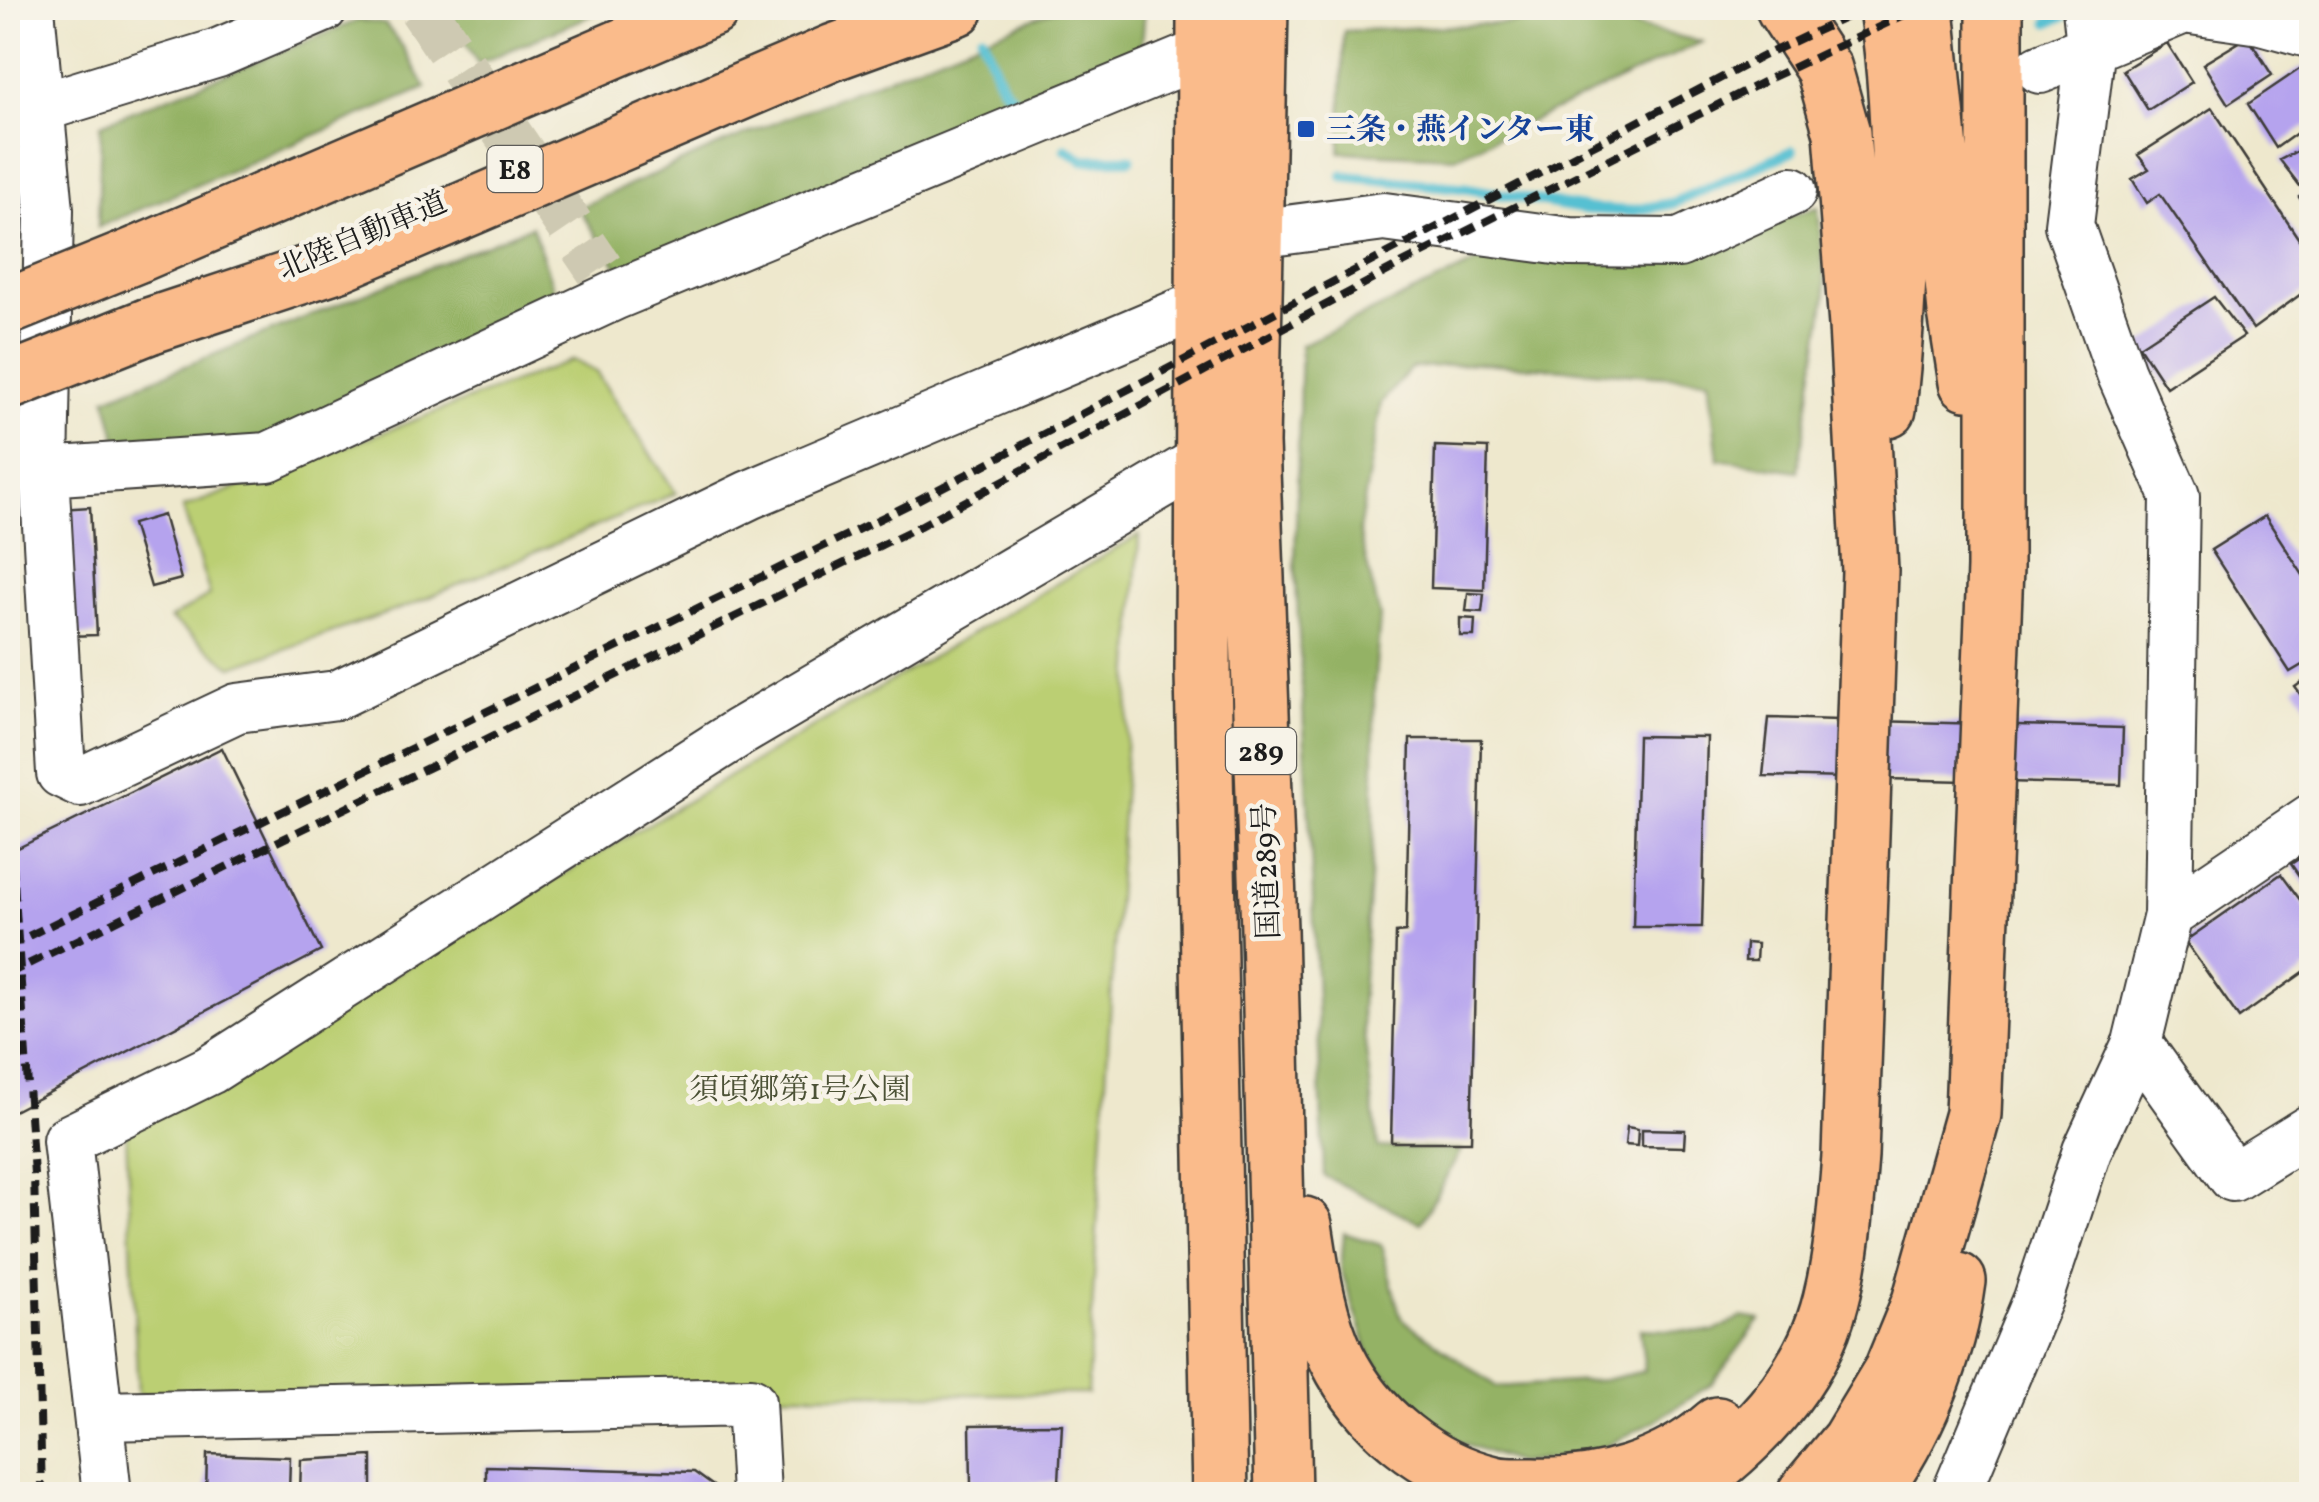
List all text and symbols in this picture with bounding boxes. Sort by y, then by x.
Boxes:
place label: 三条・燕インター東 [1326,110,1595,152]
marker: 三条・燕インター東 [1295,118,1317,140]
road number: E8 [488,146,542,192]
street label: 北陸自動車道 [272,182,454,291]
road number: 289 [1226,728,1296,774]
street label: 国道289号 [1245,802,1291,940]
park label: 須頃郷第1号公園 [689,1070,911,1112]

